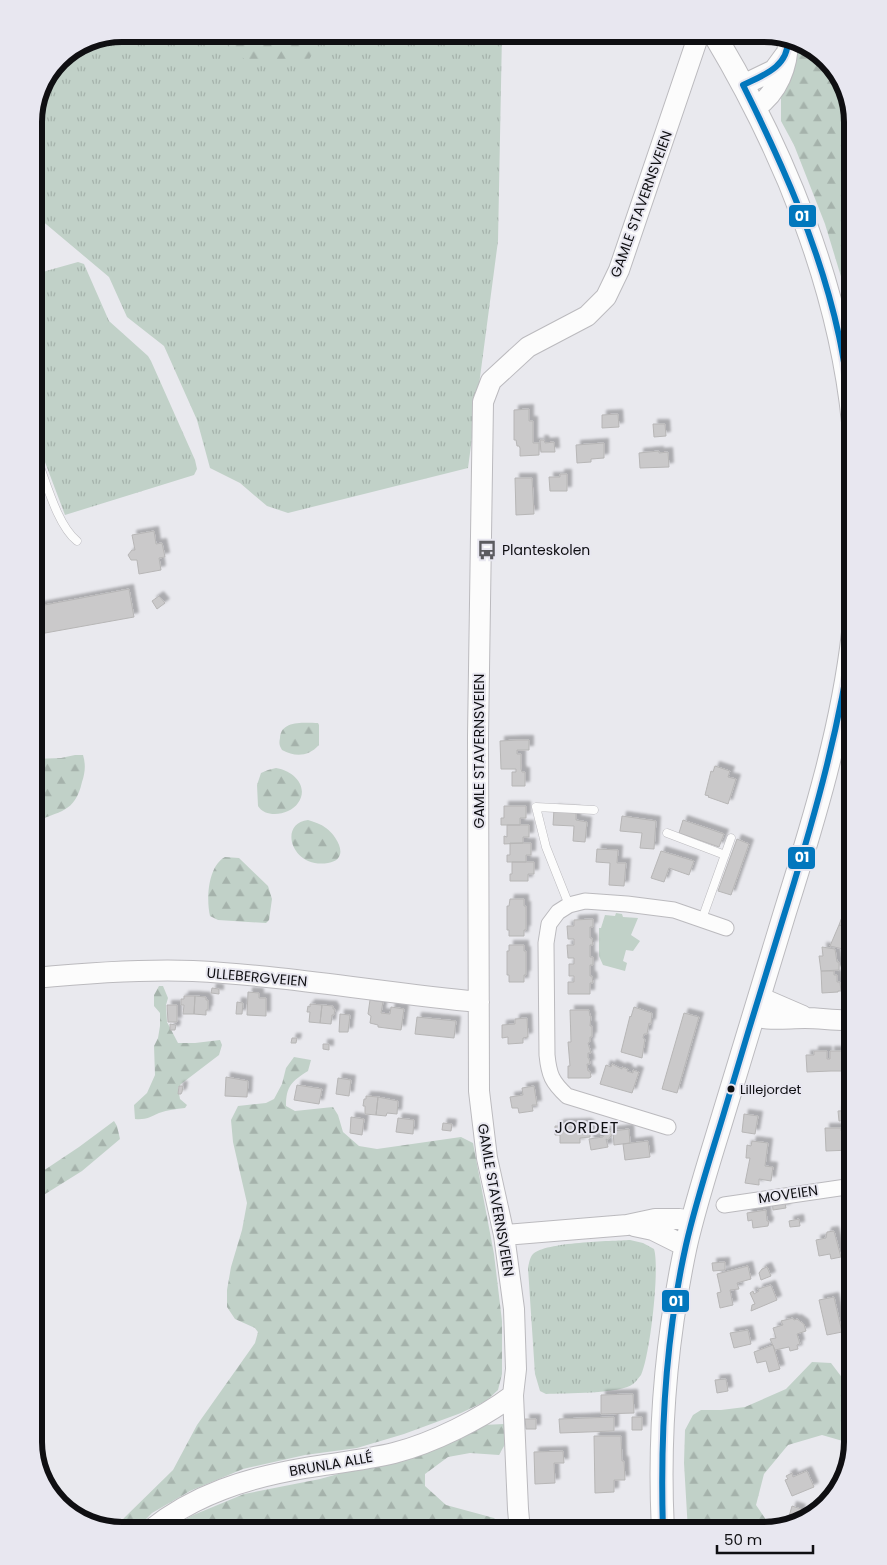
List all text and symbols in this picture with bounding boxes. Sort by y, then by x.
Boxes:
street label: GAMLE STAVERNSVEIEN [605,128,677,280]
line badge: 01 [788,204,817,228]
text: 01 [795,206,809,226]
bus stop icon: Planteskolen [476,539,498,561]
place label: Planteskolen [502,540,590,560]
street label: GAMLE STAVERNSVEIEN [469,674,489,828]
line badge: 01 [787,846,816,870]
text: 01 [795,847,809,867]
street label: ULLEBERGVEIEN [206,963,308,991]
place label: Lillejordet [740,1080,802,1099]
marker: Lillejordet [726,1084,736,1094]
district label: JORDET [555,1116,619,1139]
street label: GAMLE STAVERNSVEIEN [473,1122,519,1278]
street label: MOVEIEN [757,1180,819,1208]
line badge: 01 [661,1289,690,1313]
text: 01 [669,1291,683,1311]
street label: BRUNLA ALLÉ [288,1447,374,1481]
scale bar [717,1522,813,1554]
text: 50 m [724,1529,762,1550]

